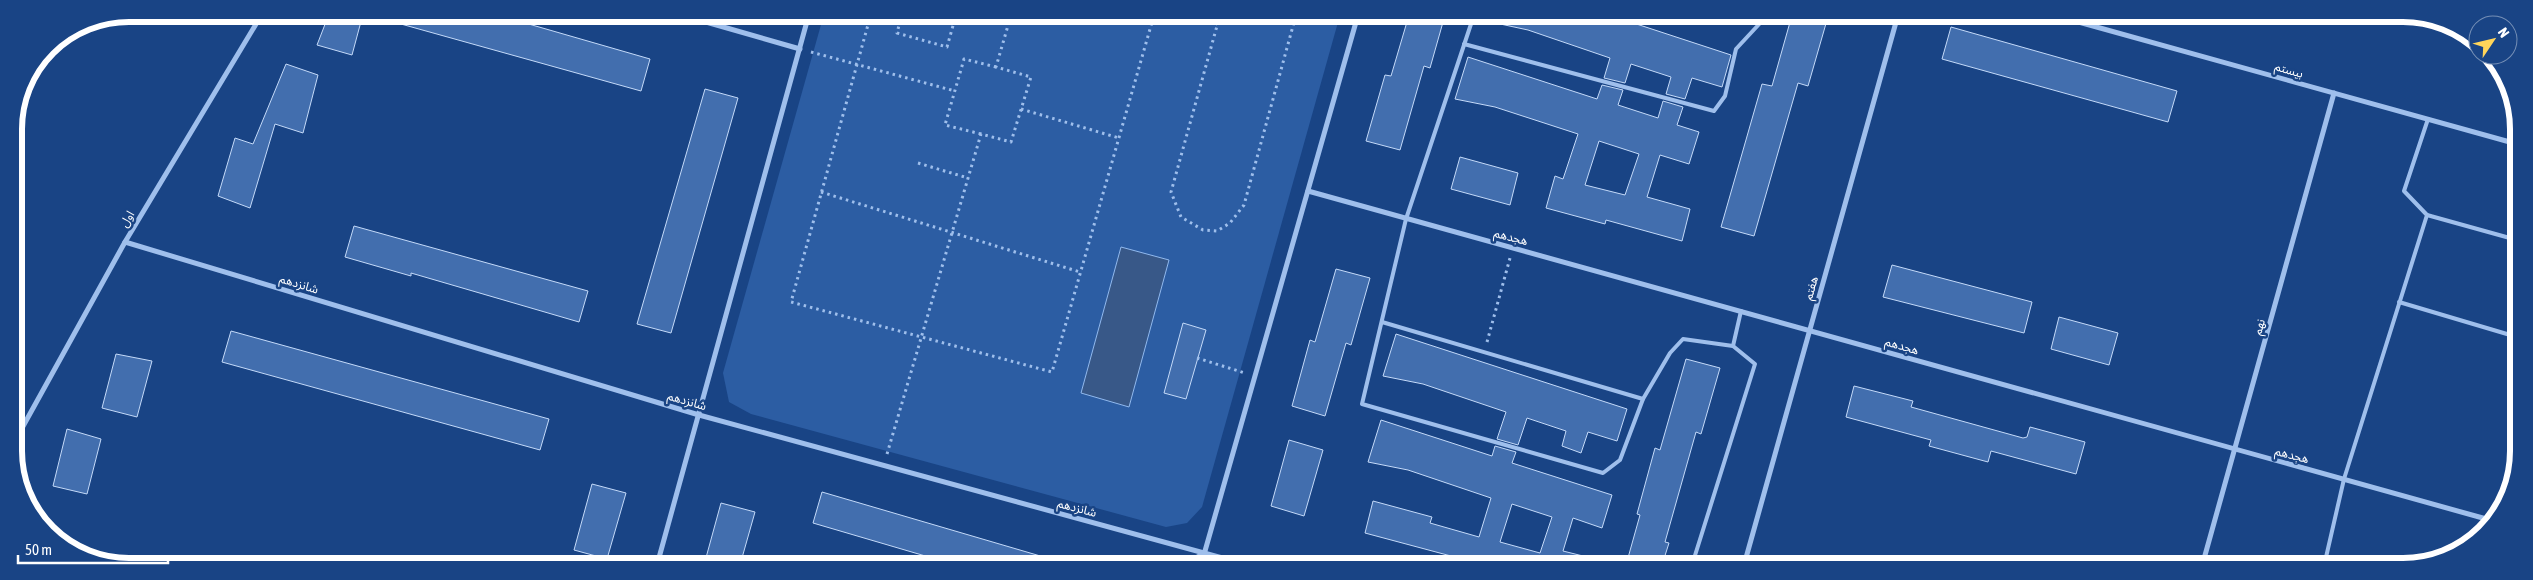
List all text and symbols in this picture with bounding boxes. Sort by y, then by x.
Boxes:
north arrow [2468,15,2518,65]
text: N [2495,25,2513,41]
street label: بیستم [2273,59,2305,83]
street label: اول [117,208,137,230]
street label: هجدهم [1492,226,1530,250]
street label: شانزدهم [277,271,320,298]
street label: هفتم [1801,274,1823,302]
street label: نهم [2250,317,2270,337]
street label: هجدهم [1883,335,1921,359]
street label: شانزدهم [665,389,708,415]
street label: هجدهم [2273,444,2311,468]
street label: شانزدهم [1055,496,1098,522]
scale bar [18,532,168,564]
text: 50 m [25,541,52,558]

